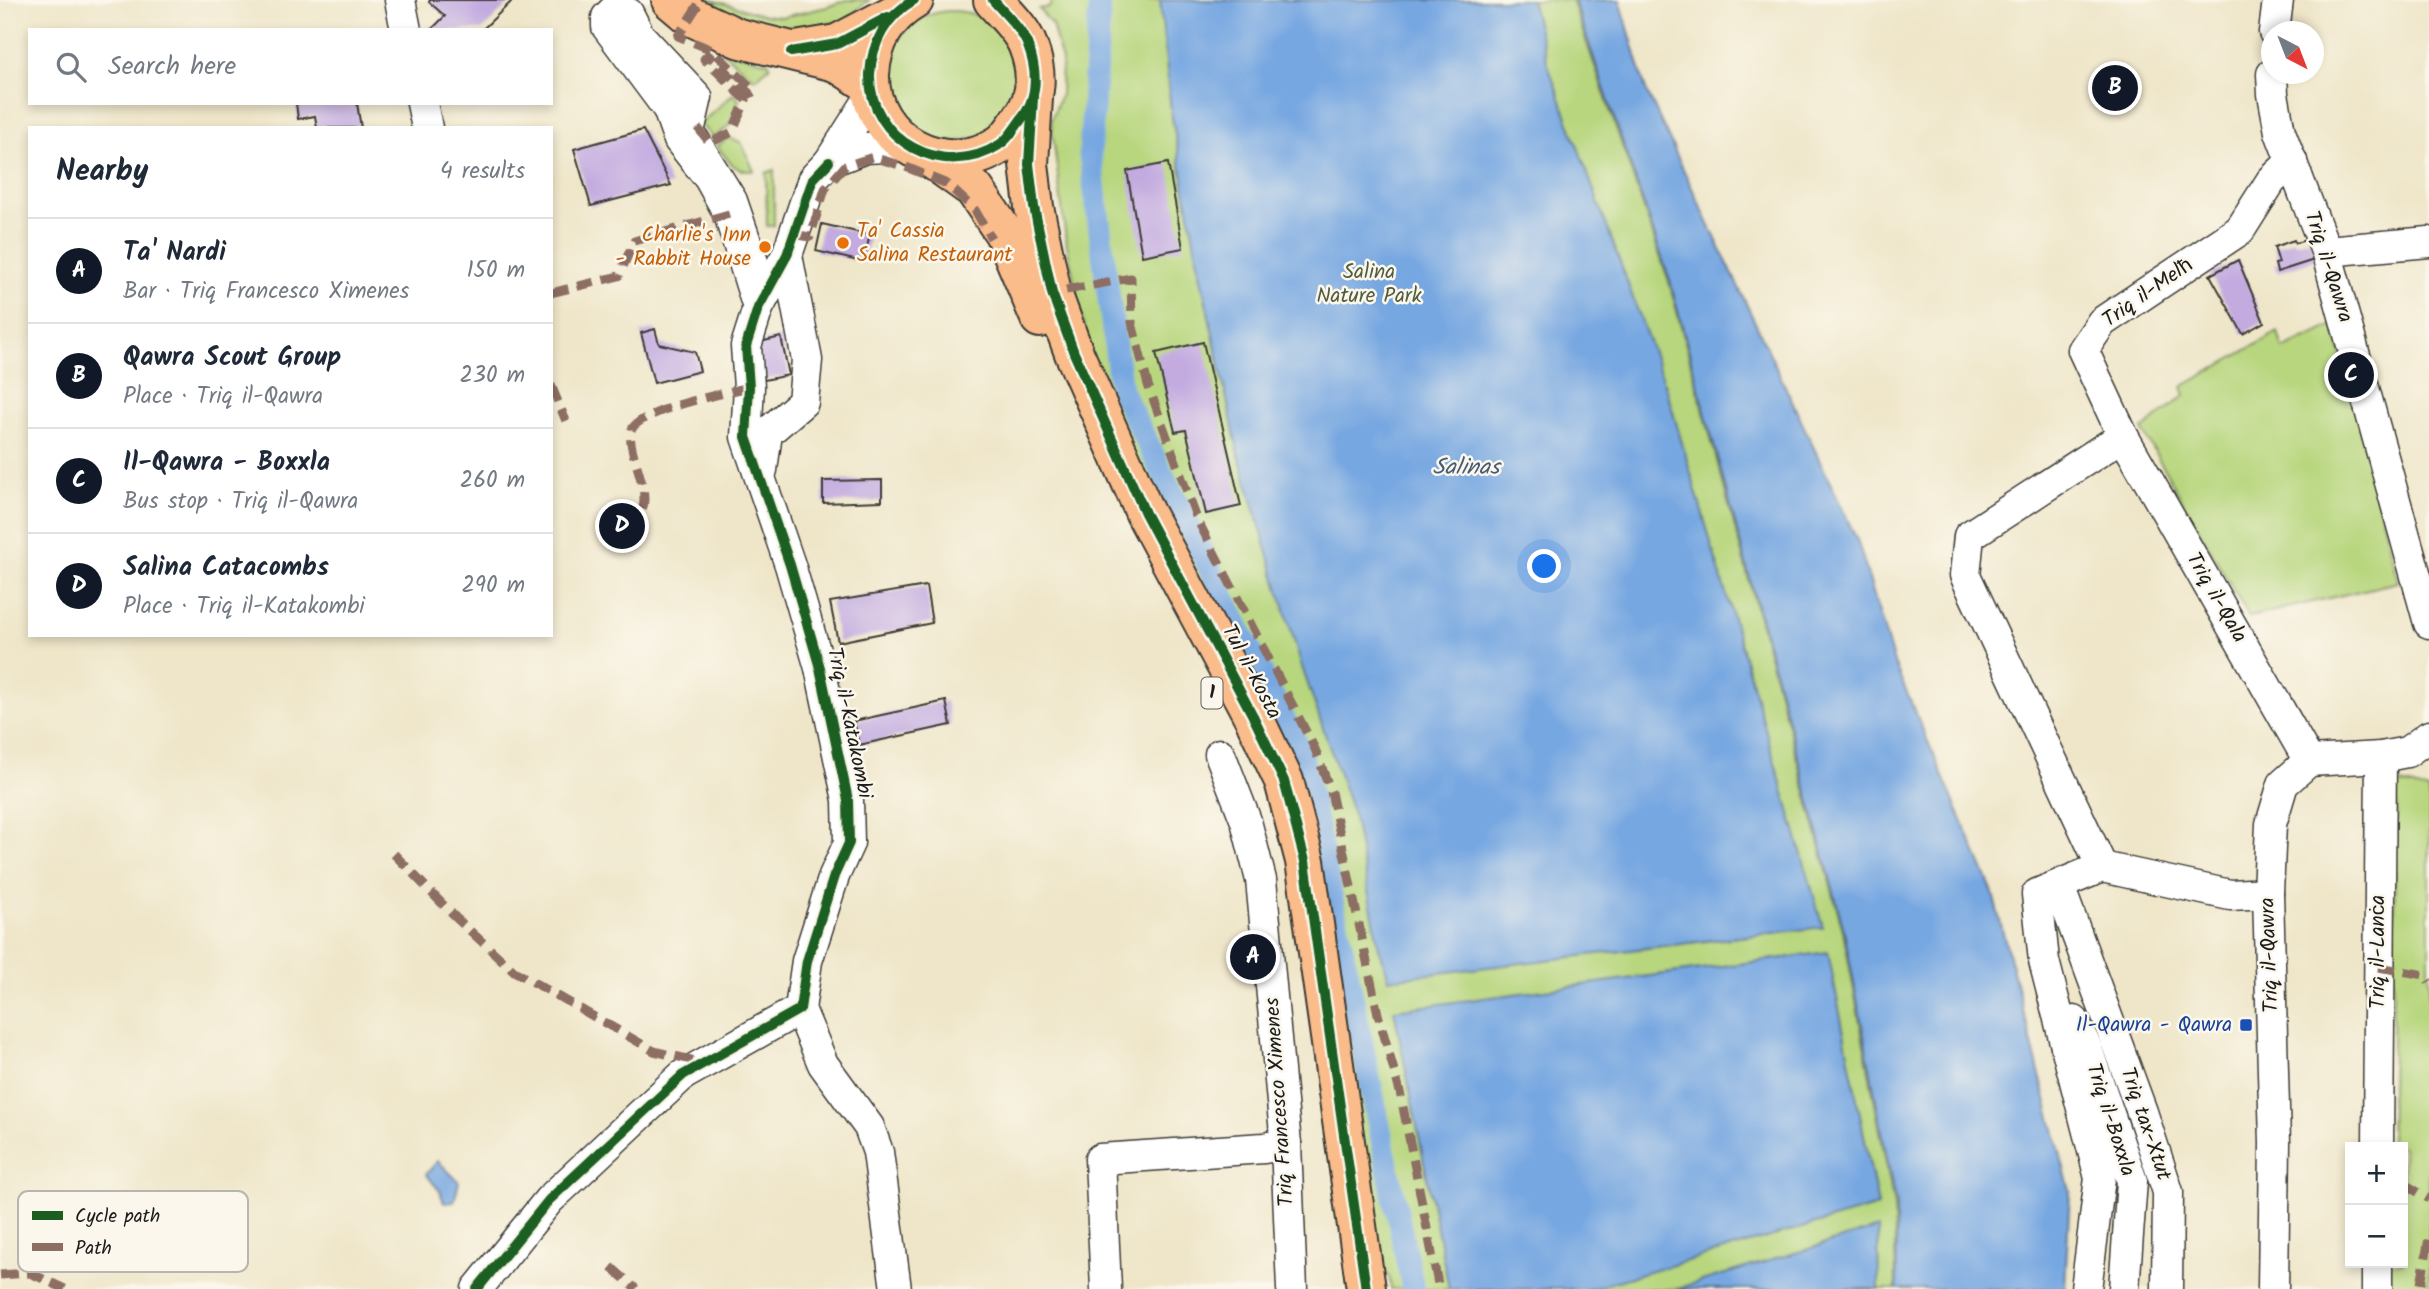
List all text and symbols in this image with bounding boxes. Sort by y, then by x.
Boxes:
north arrow [2261,21,2324,84]
search box [28,28,553,105]
text: Search here [108,46,236,88]
icon: search [52,48,90,86]
pin: B [2092,62,2138,114]
text: Nearby [56,148,148,196]
text: 4 results [440,154,525,190]
street label: Triq il-Qawra [2294,207,2362,327]
place label: Ta' Cassia Salina Restaurant [857,215,1013,272]
place label: Charlie's Inn - Rabbit House [615,219,752,276]
text: Ta' Nardi [123,232,226,274]
marker: Ta' Cassia Salina Restaurant [835,235,851,251]
marker: Charlie's Inn - Rabbit House [757,239,773,255]
street label: Triq il-Melħ [2096,250,2200,336]
text: A [72,253,86,289]
text: 150 m [466,253,525,289]
park label: Salina Nature Park [1316,256,1422,313]
text: Bar · Triq Francesco Ximenes [123,274,409,310]
text: Qawra Scout Group [123,337,341,379]
pin: C [2328,349,2374,401]
text: B [72,358,86,394]
text: 230 m [459,358,525,394]
text: Place · Triq il-Qawra [123,379,323,415]
text: Il-Qawra - Boxxla [123,442,330,484]
water label: Salinas [1433,450,1502,486]
text: C [72,463,86,499]
text: 260 m [460,463,525,499]
text: Bus stop · Triq il-Qawra [123,484,358,520]
pin: D [599,500,645,552]
text: Salina Catacombs [123,547,329,589]
street label: Triq il-Qala [2177,547,2255,649]
your location [1527,549,1561,583]
text: D [71,568,87,604]
text: 290 m [461,568,525,604]
text: Place · Triq il-Katakombi [123,589,365,625]
street label: Tul il-Kosta [1212,619,1290,725]
street label: Triq il-Katakombi [817,644,881,803]
road number: 1 [1202,678,1222,708]
street label: Triq il-Lanċa [2362,895,2395,1009]
street label: Triq il-Qawra [2251,897,2289,1013]
pin: A [1230,931,1276,983]
street label: Triq Francesco Ximenes [1256,996,1304,1208]
place label: Il-Qawra - Qawra [2076,1009,2232,1042]
marker: Il-Qawra - Qawra [2238,1017,2254,1033]
street label: Triq il-Boxxla [2076,1059,2144,1181]
street label: Triq tax-Xtut [2110,1063,2180,1186]
map controls [2345,1142,2408,1268]
button: + [2345,1142,2408,1205]
legend [18,1191,248,1272]
text: Cycle path [75,1202,160,1232]
button: − [2345,1205,2408,1268]
text: Path [75,1234,112,1264]

